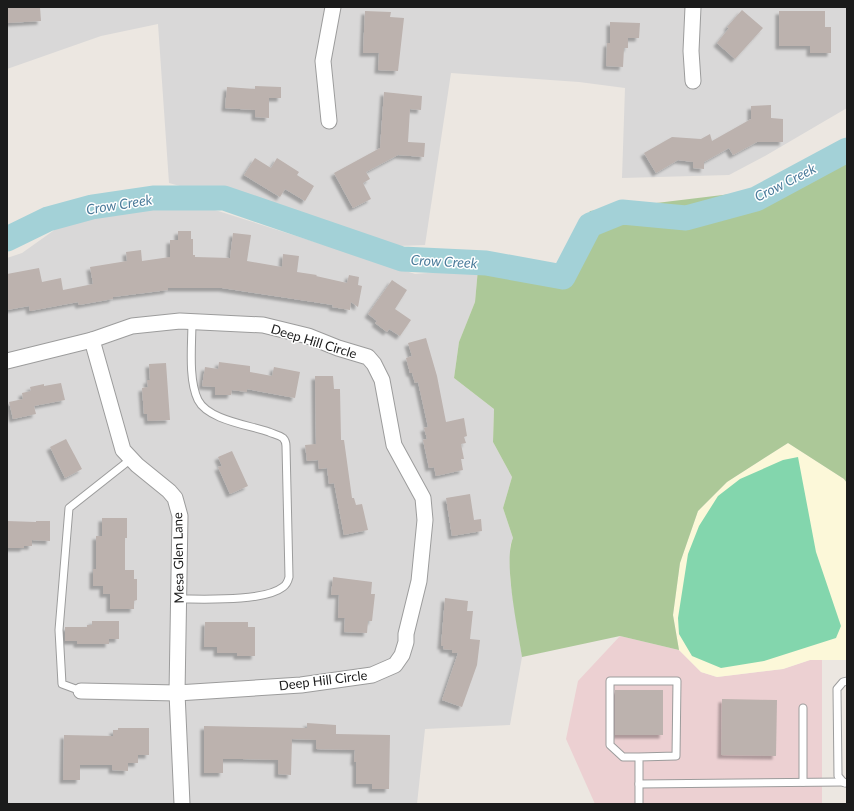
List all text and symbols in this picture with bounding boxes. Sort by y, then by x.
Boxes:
water label: Crow Creek [751,159,819,205]
water label: Crow Creek [85,190,154,218]
water label: Crow Creek [410,251,478,271]
street label: Deep Hill Circle [269,320,359,362]
street label: Mesa Glen Lane [169,512,187,604]
street label: Deep Hill Circle [278,667,368,693]

